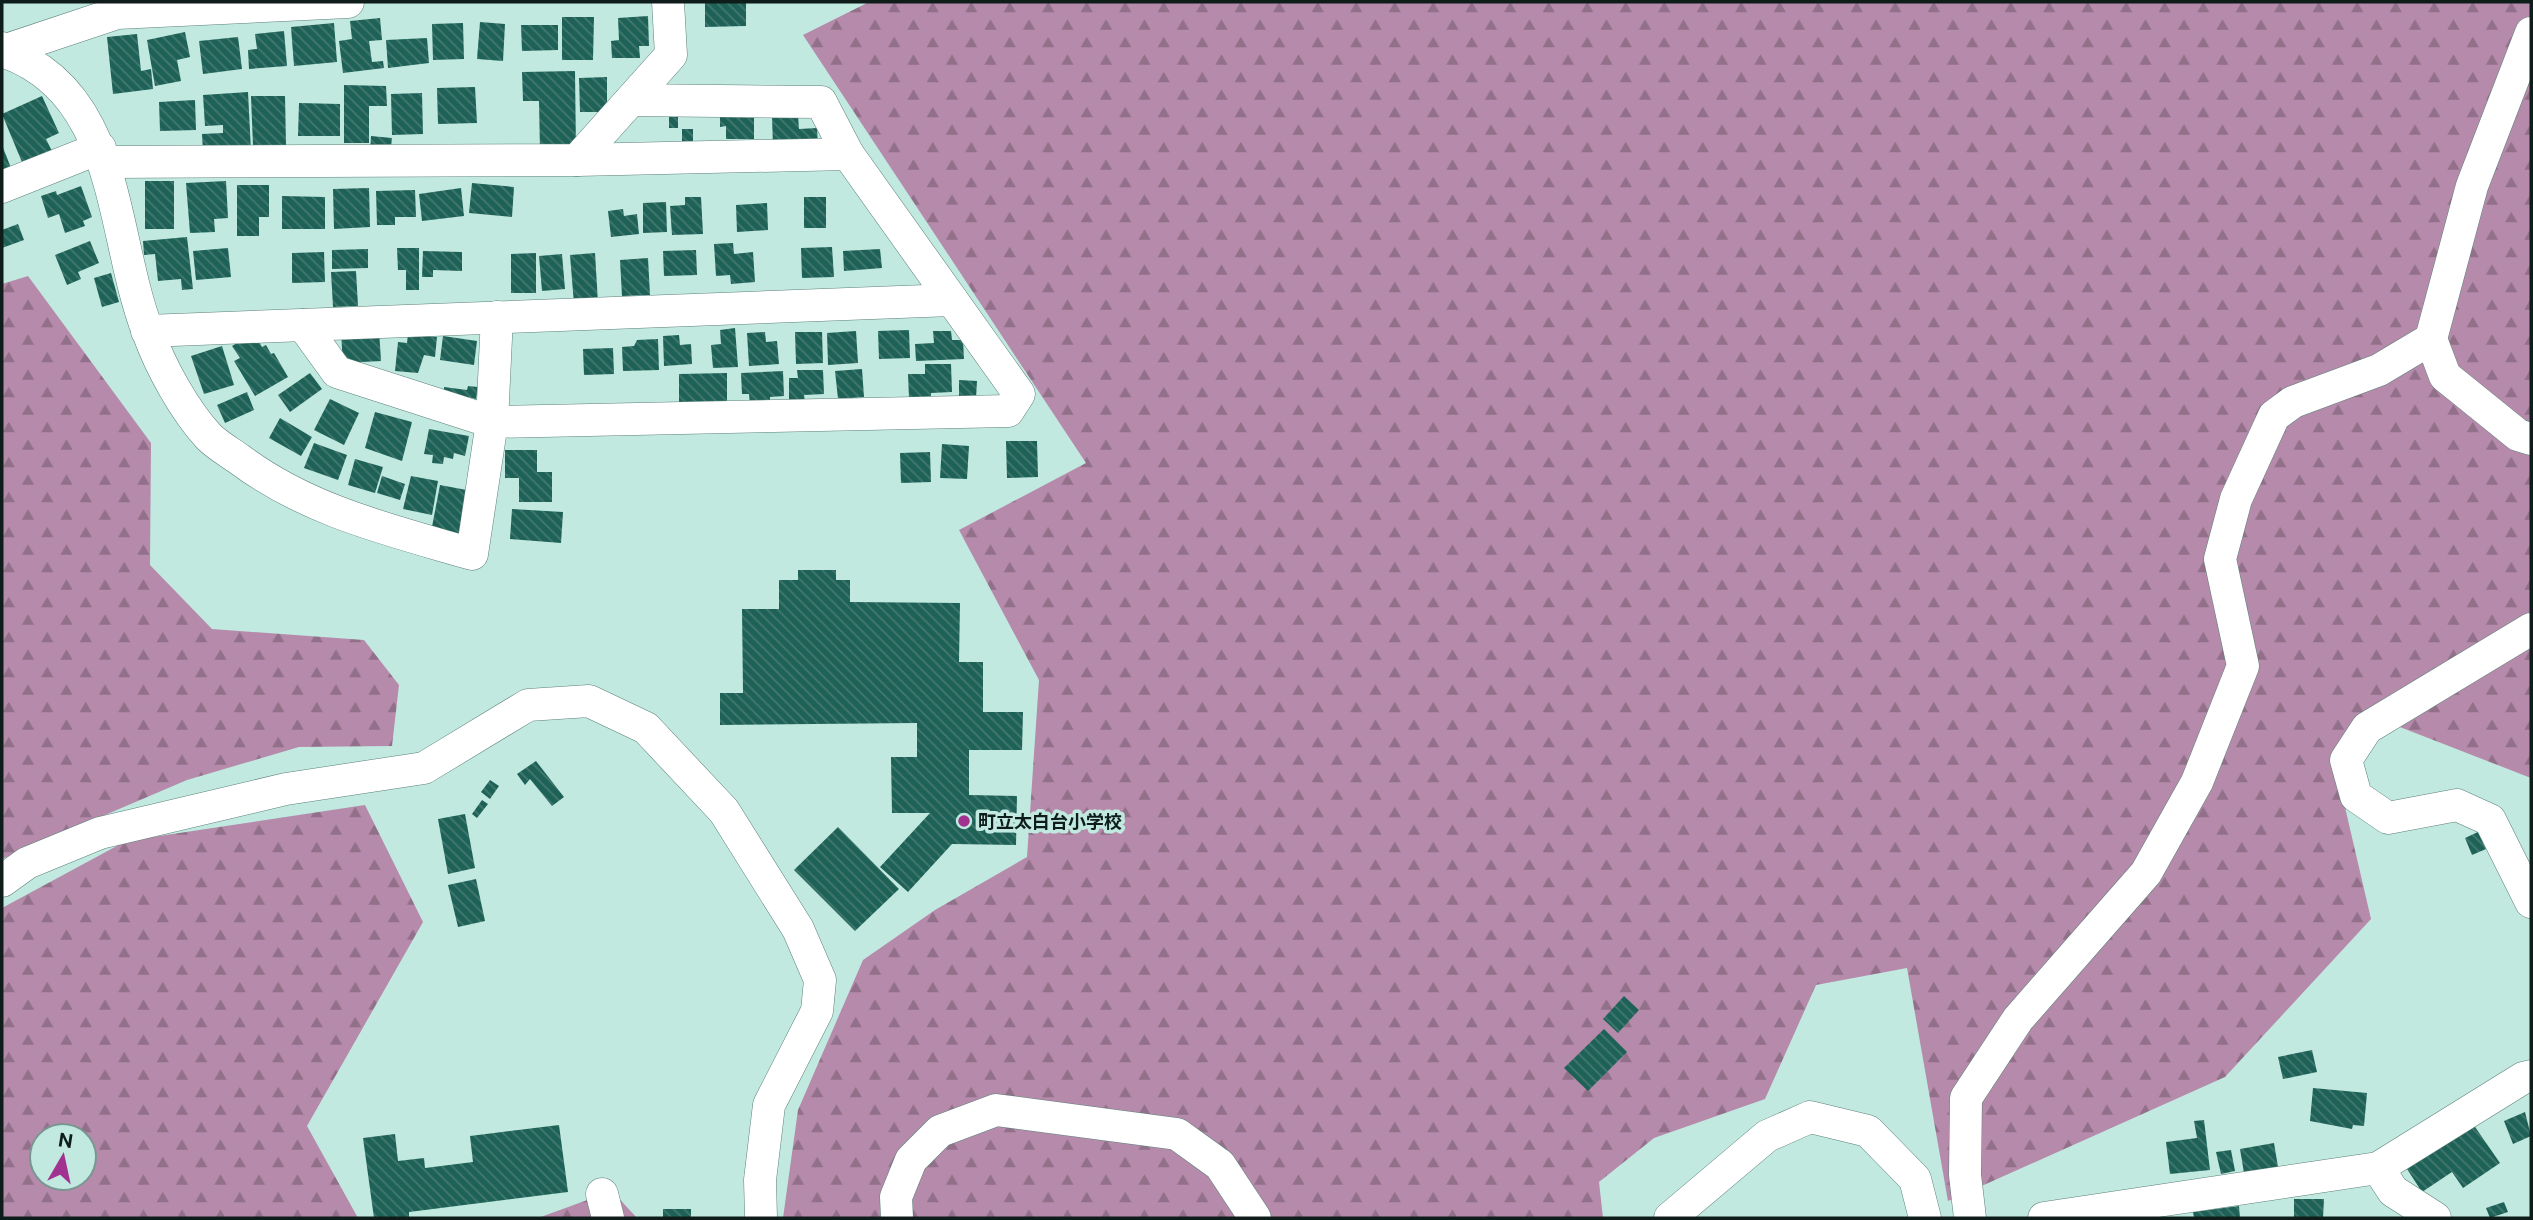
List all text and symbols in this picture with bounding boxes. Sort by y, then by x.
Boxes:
place label: 町立太白台小学校 [978,811,1122,832]
marker: 町立太白台小学校 [956,813,972,829]
north arrow [28,1122,98,1192]
text: N [57,1128,75,1152]

